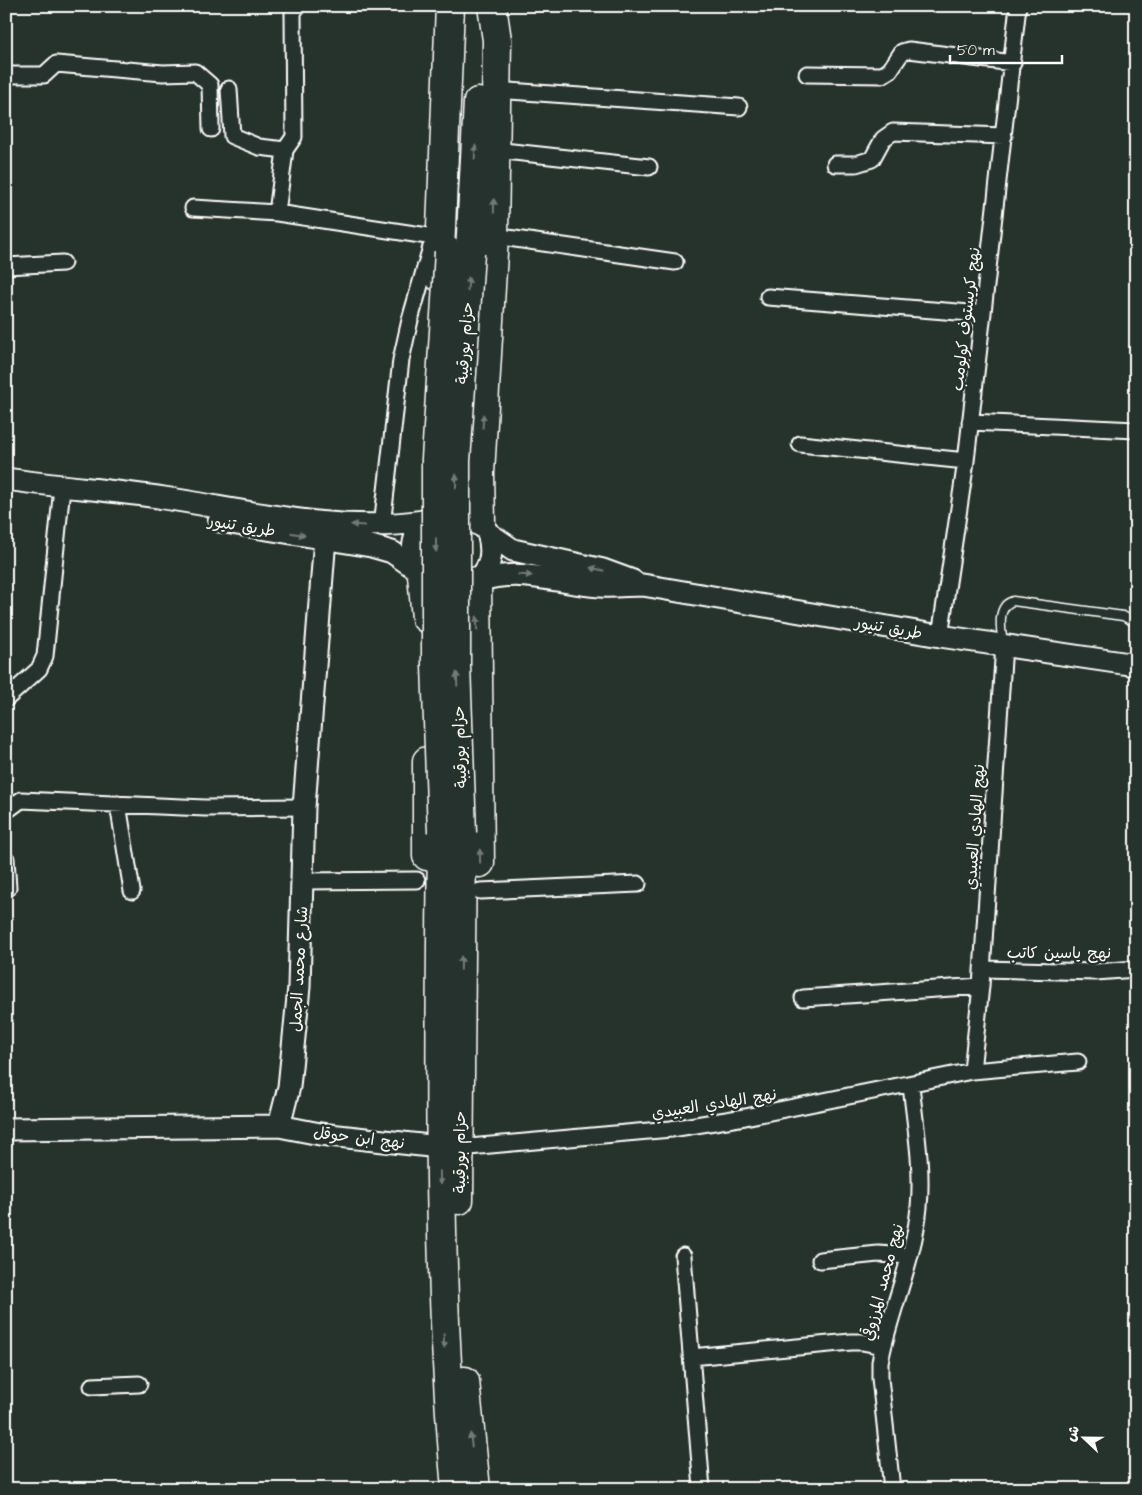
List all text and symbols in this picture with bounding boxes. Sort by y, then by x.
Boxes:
scale bar [950,32,1062,64]
text: 50 m [957,40,995,61]
one-way arrow [472,144,480,160]
one-way arrow [490,198,498,214]
street label: نهج كريستوف كولومب [946,246,986,392]
one-way arrow [464,276,472,292]
street label: حزام بورقيبة [451,301,480,385]
one-way arrow [479,413,487,429]
one-way arrow [452,473,460,489]
street label: طريق تنيور [205,509,277,542]
one-way arrow [350,520,366,528]
one-way arrow [291,530,307,538]
one-way arrow [432,537,440,553]
one-way arrow [589,565,604,573]
one-way arrow [517,571,533,579]
street label: طريق تنيور [852,611,924,645]
one-way arrow [473,615,481,631]
one-way arrow [453,671,461,687]
street label: حزام بورقيبة [448,705,473,789]
street label: نهج الهادي العبيدي [960,763,990,891]
one-way arrow [476,848,484,864]
street label: شارع محمد الجمل [285,906,313,1033]
street label: نهج ياسين كاتب [1007,942,1111,964]
one-way arrow [457,955,465,971]
street label: نهج الهادي العبيدي [650,1083,778,1125]
street label: حزام بورقيبة [449,1111,472,1193]
street label: نهج ابن حوقل [312,1121,406,1155]
one-way arrow [436,1171,444,1187]
street label: نهج محمد المرزوقي [857,1221,909,1343]
one-way arrow [441,1333,449,1349]
north arrow [1060,1412,1110,1462]
text: ش [1061,1423,1085,1444]
one-way arrow [467,1432,475,1448]

